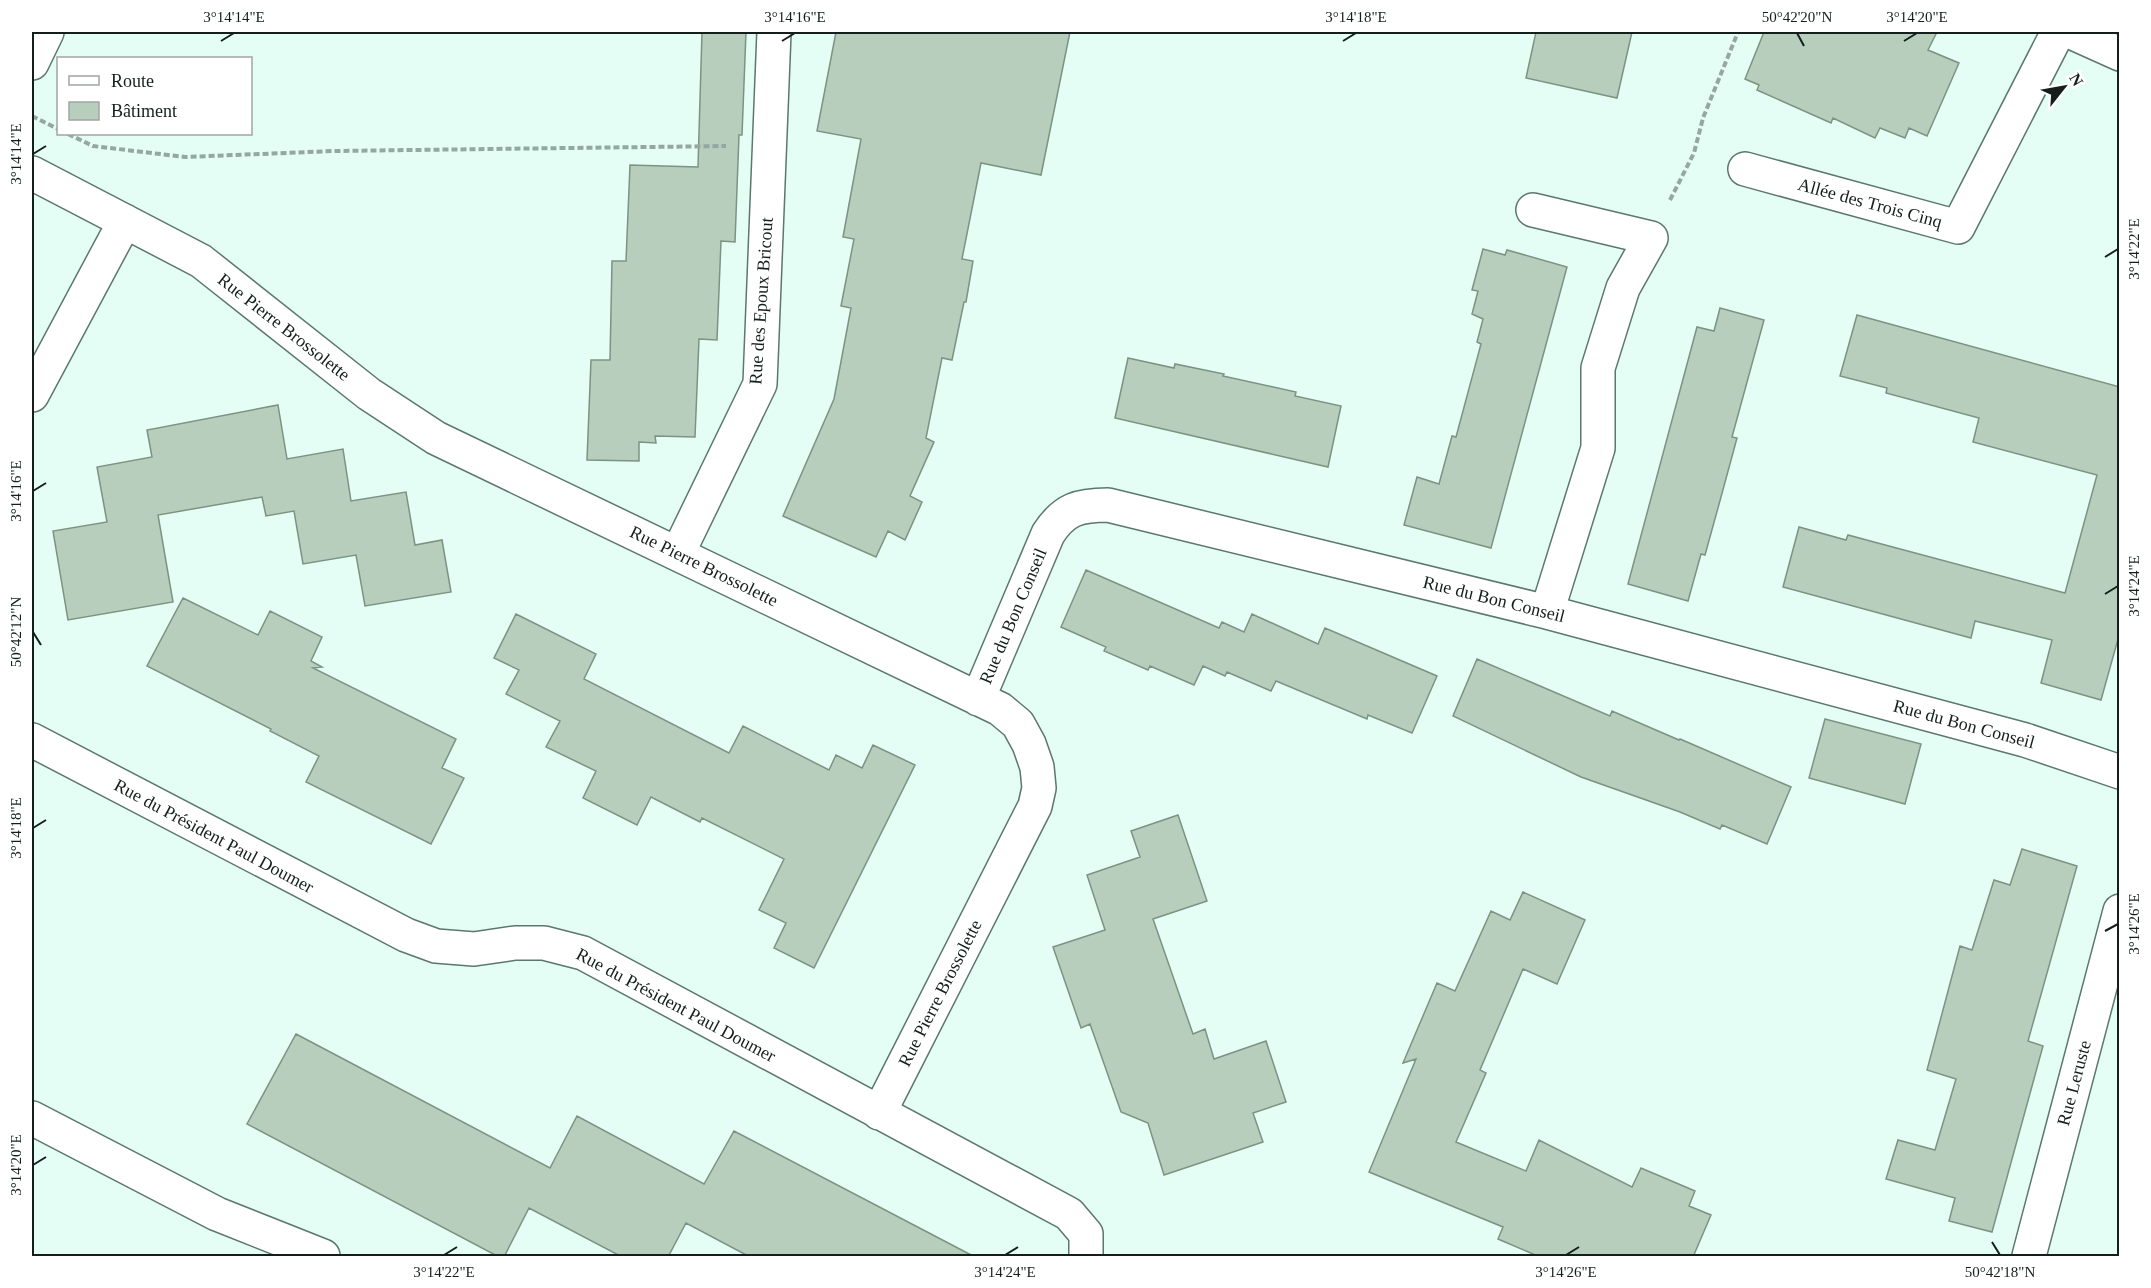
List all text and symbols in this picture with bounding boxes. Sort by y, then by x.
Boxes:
text: 3°14'14"E [203,9,265,25]
text: 3°14'16"E [764,9,826,25]
text: 3°14'18"E [1325,9,1387,25]
text: 50°42'20"N [1762,9,1832,25]
text: 3°14'20"E [1886,9,1948,25]
legend [57,57,252,135]
north arrow [2034,57,2094,117]
text: N [2066,70,2087,89]
text: Route [111,71,154,91]
text: Bâtiment [111,101,177,121]
text: 3°14'14"E [8,123,24,185]
street label: Allée des Trois Cinq [1796,174,1944,232]
street label: Rue des Epoux Bricout [745,217,777,385]
text: 3°14'22"E [2126,218,2142,280]
street label: Rue Pierre Brossolette [214,269,354,385]
text: 3°14'16"E [8,460,24,522]
street label: Rue Pierre Brossolette [627,522,781,610]
street label: Rue du Bon Conseil [975,545,1051,687]
text: 3°14'24"E [2126,555,2142,617]
street label: Rue du Bon Conseil [1421,572,1567,626]
text: 50°42'12"N [8,597,24,667]
street label: Rue du Bon Conseil [1891,696,2037,752]
street label: Rue du Président Paul Doumer [111,775,317,897]
text: 3°14'18"E [8,797,24,859]
text: 3°14'26"E [2126,893,2142,955]
street label: Rue Pierre Brossolette [894,916,986,1070]
street label: Rue du Président Paul Doumer [573,944,779,1066]
street label: Rue Leruste [2053,1038,2095,1128]
text: 3°14'20"E [8,1134,24,1196]
text: 3°14'22"E [413,1264,475,1280]
text: 3°14'24"E [974,1264,1036,1280]
text: 3°14'26"E [1535,1264,1597,1280]
text: 50°42'18"N [1965,1264,2035,1280]

